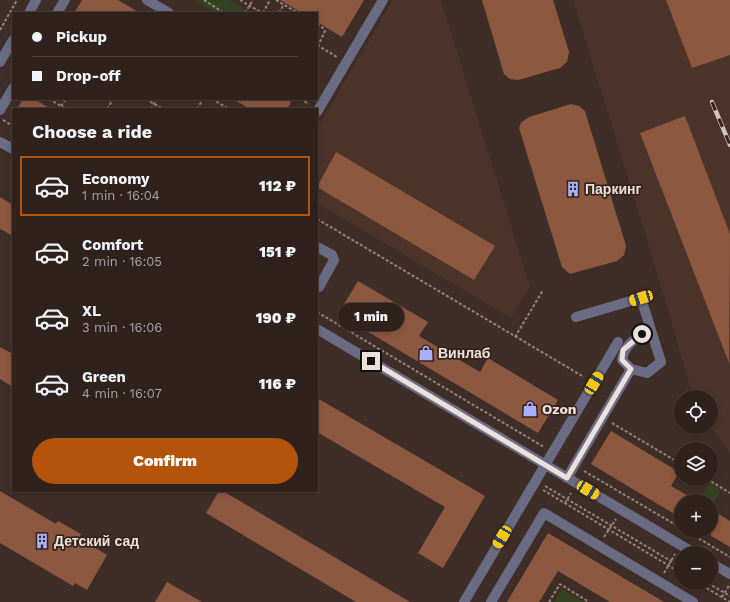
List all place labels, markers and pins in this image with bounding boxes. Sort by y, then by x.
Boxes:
building icon: Паркинг [564,180,582,198]
place label: Паркинг [585,181,641,197]
shop icon: Винлаб [417,344,435,362]
place label: Винлаб [438,345,491,361]
shop icon: Ozon [521,400,539,418]
place label: Ozon [542,401,577,417]
building icon: Детский сад [33,532,51,550]
place label: Детский сад [54,533,139,549]

